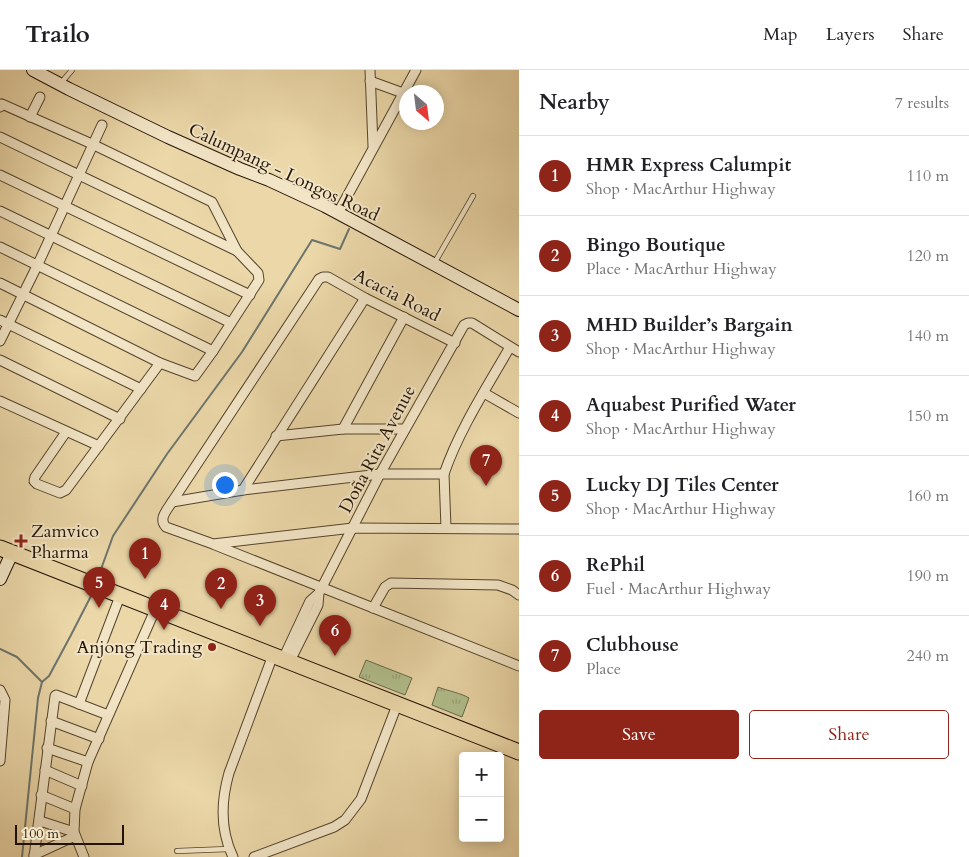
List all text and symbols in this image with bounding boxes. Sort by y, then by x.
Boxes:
text: Trailo [25,18,90,51]
text: Map [763,22,798,47]
text: Layers [826,22,875,47]
text: Share [903,22,944,47]
north arrow [399,85,444,130]
text: Nearby [539,88,610,117]
text: 7 results [895,92,949,114]
street label: Calumpang - Longos Road [184,117,384,228]
text: HMR Express Calumpit [586,152,791,178]
text: 1 [551,165,559,187]
text: 110 m [907,165,949,187]
text: Shop · MacArthur Highway [586,178,776,200]
text: Bingo Boutique [586,232,726,258]
text: 2 [551,245,559,267]
text: 120 m [907,245,949,267]
text: Place · MacArthur Highway [586,258,777,280]
street label: Acacia Road [349,263,445,328]
text: MHD Builder’s Bargain [586,312,793,338]
text: 3 [551,325,559,347]
text: 140 m [907,325,949,347]
text: Shop · MacArthur Highway [586,338,776,360]
street label: Doña Rita Avenue [333,381,422,518]
text: Aquabest Purified Water [586,392,796,418]
text: 4 [551,405,559,427]
text: 150 m [907,405,949,427]
text: Shop · MacArthur Highway [586,418,776,440]
pin: 7 [470,445,502,486]
your location [212,472,238,498]
text: Lucky DJ Tiles Center [586,472,779,498]
text: 5 [551,485,559,507]
text: 160 m [907,485,949,507]
text: Shop · MacArthur Highway [586,498,776,520]
place label: Zamvico Pharma [31,519,99,565]
marker: Zamvico Pharma [15,535,27,547]
pin: 1 [129,538,161,579]
text: RePhil [586,552,645,578]
text: 6 [551,565,559,587]
text: 190 m [907,565,949,587]
pin: 5 [83,567,115,608]
pin: 2 [205,568,237,609]
text: Fuel · MacArthur Highway [586,578,771,600]
pin: 3 [244,585,276,626]
pin: 4 [148,589,180,630]
pin: 6 [319,615,351,656]
text: Clubhouse [586,632,679,658]
place label: Anjong Trading [77,635,203,660]
marker: Anjong Trading [206,641,218,653]
text: 7 [551,645,559,667]
text: 240 m [907,645,949,667]
text: Place [586,658,621,680]
button: Save [539,710,739,759]
button: Share [749,710,949,759]
map controls [459,752,504,842]
button: + [459,752,504,797]
button: − [459,797,504,842]
scale bar [15,822,124,845]
text: 100 m [22,824,59,843]

